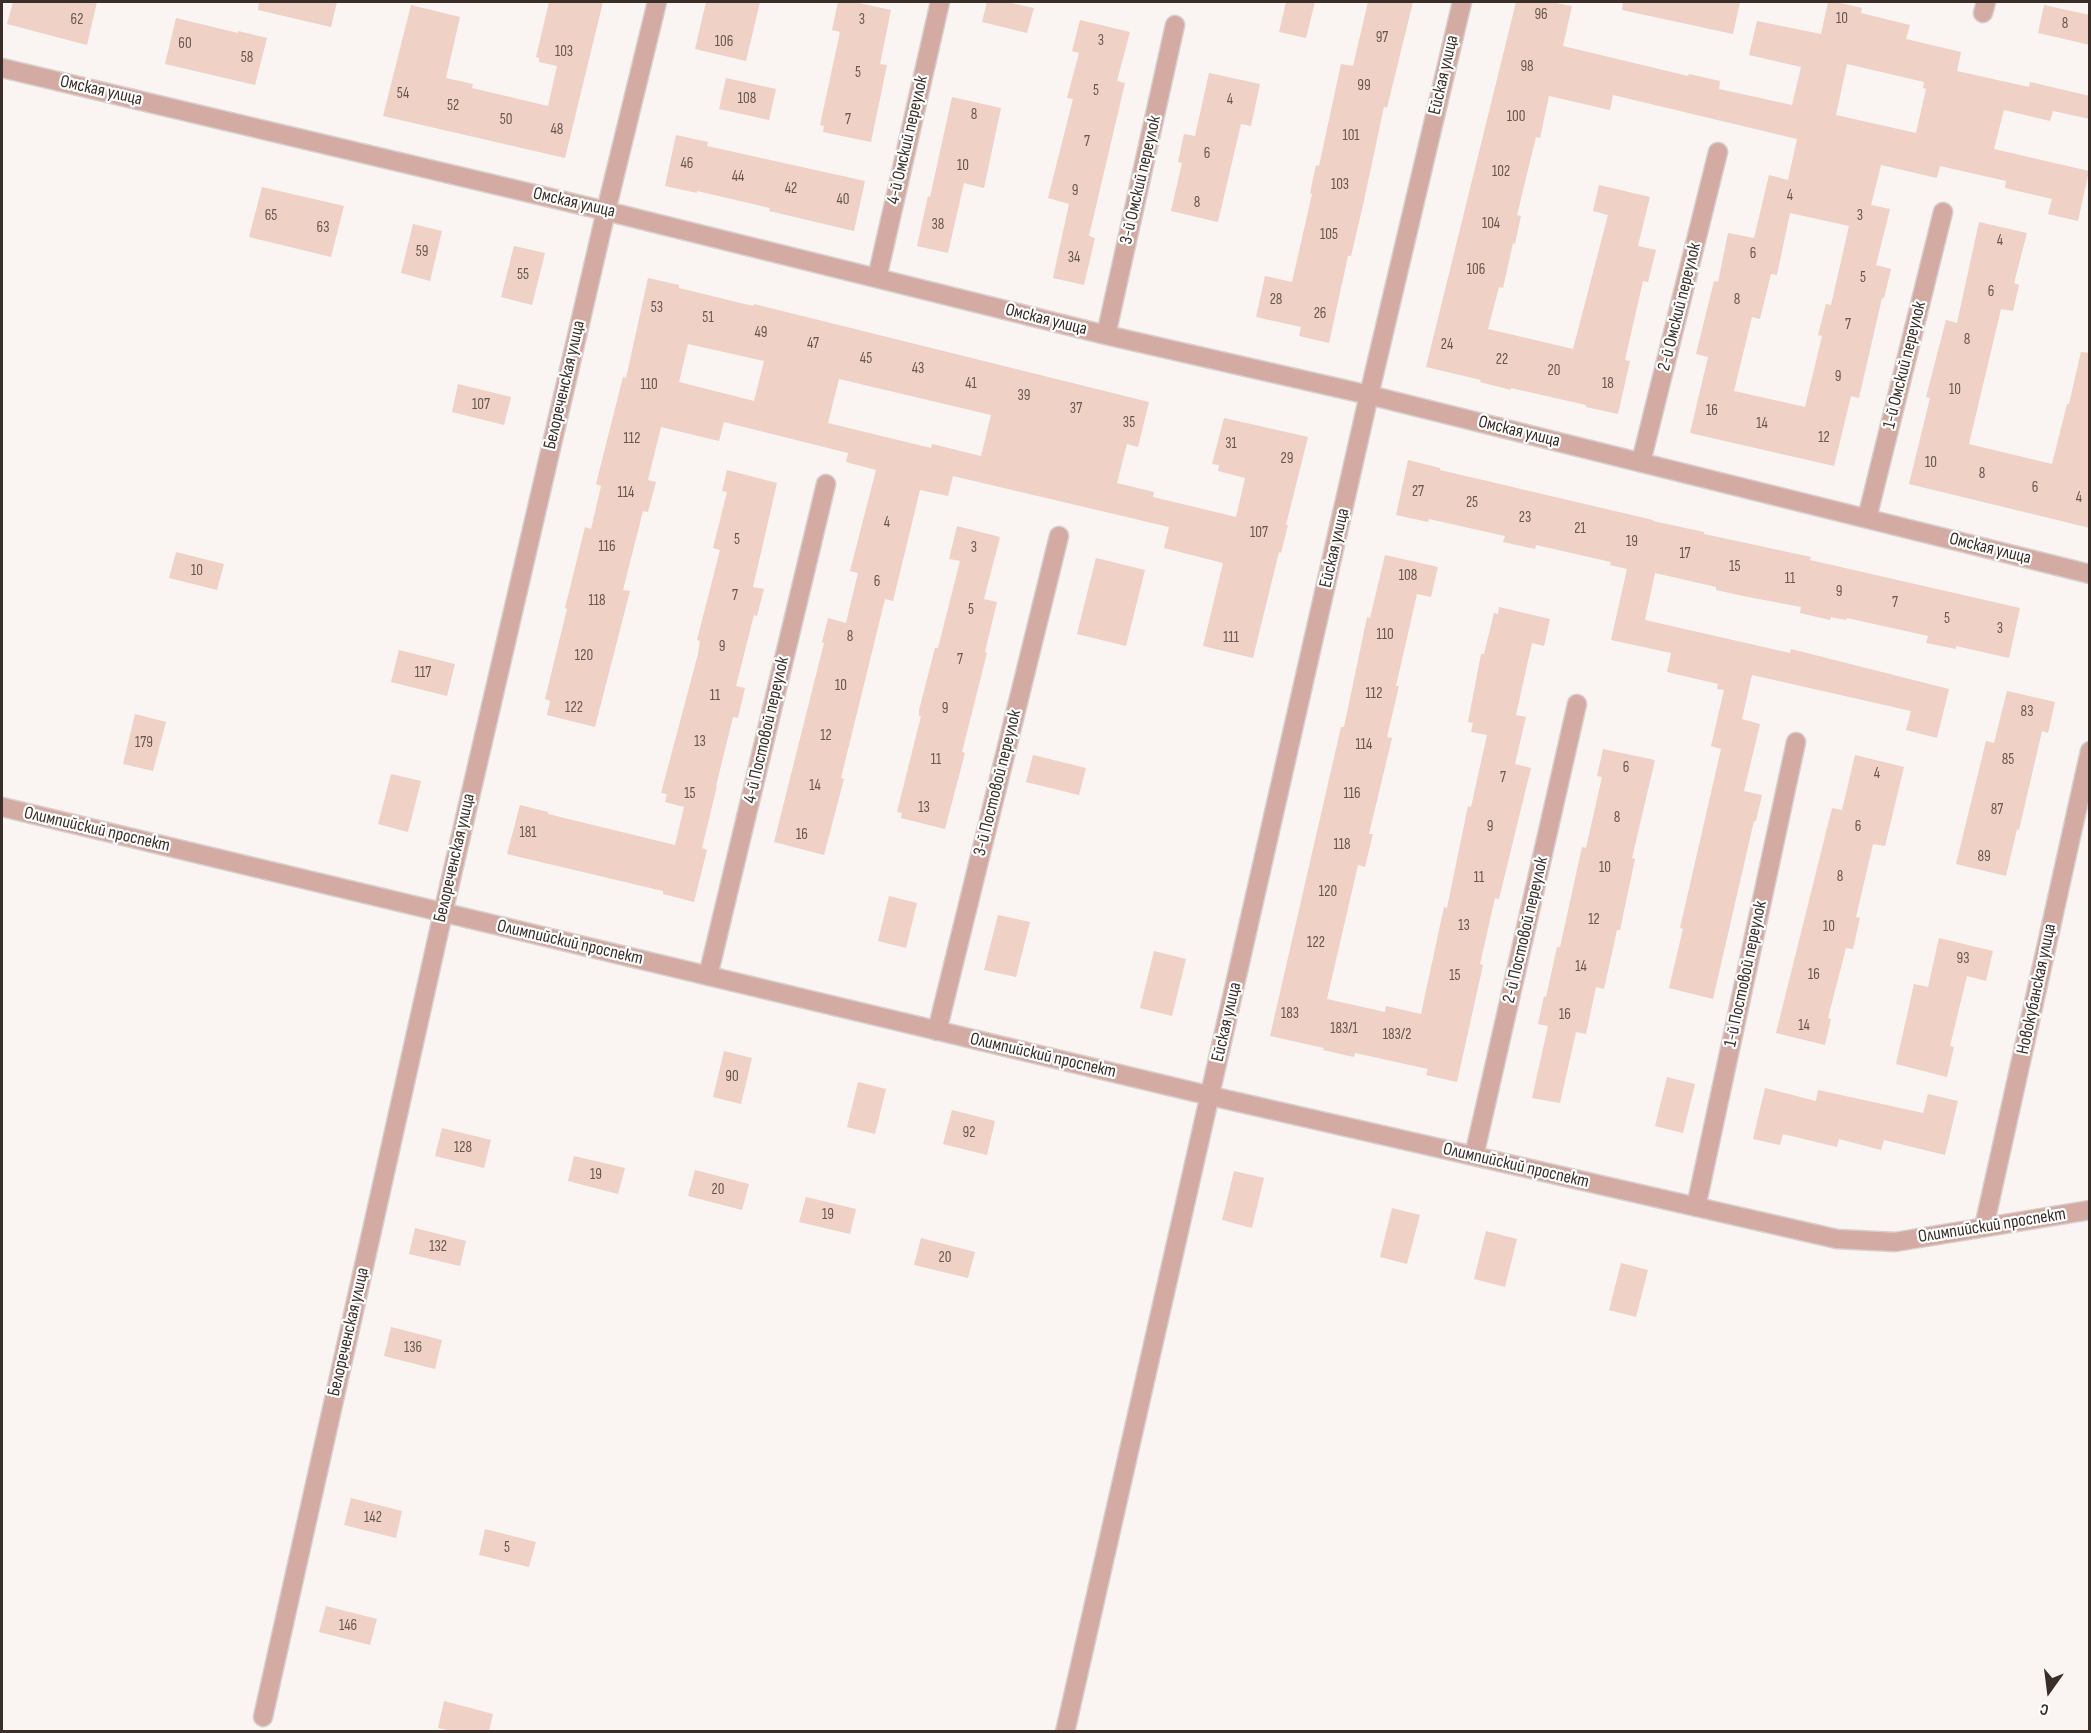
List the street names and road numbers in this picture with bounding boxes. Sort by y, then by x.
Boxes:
street label: Ейская улица [1424,33,1464,117]
street label: Омская улица [58,71,144,111]
street label: 4-й Омский переулок [883,74,933,206]
street label: 3-й Омский переулок [1116,114,1166,246]
street label: Омская улица [531,183,617,223]
street label: 2-й Омский переулок [1654,241,1706,373]
street label: Омская улица [1003,299,1089,341]
street label: 1-й Омский переулок [1879,299,1931,431]
street label: Белореченская улица [540,318,590,452]
street label: Омская улица [1476,411,1562,453]
street label: Ейская улица [1315,506,1355,590]
street label: Омская улица [1947,528,2033,570]
street label: 4-й Постовой переулок [740,655,794,805]
street label: 3-й Постовой переулок [969,708,1027,858]
street label: Белореченская улица [430,791,480,925]
street label: Олимпийский проспект [22,803,172,857]
street label: 2-й Постовой переулок [1499,855,1553,1005]
street label: 1-й Постовой переулок [1720,899,1772,1049]
street label: Олимпийский проспект [495,916,645,970]
street label: Новокубанская улица [2013,922,2061,1056]
street label: Ейская улица [1207,980,1247,1064]
street label: Олимпийский проспект [968,1029,1118,1083]
street label: Олимпийский проспект [1441,1139,1591,1193]
street label: Олимпийский проспект [1917,1204,2067,1248]
street label: Белореченская улица [324,1265,374,1399]

